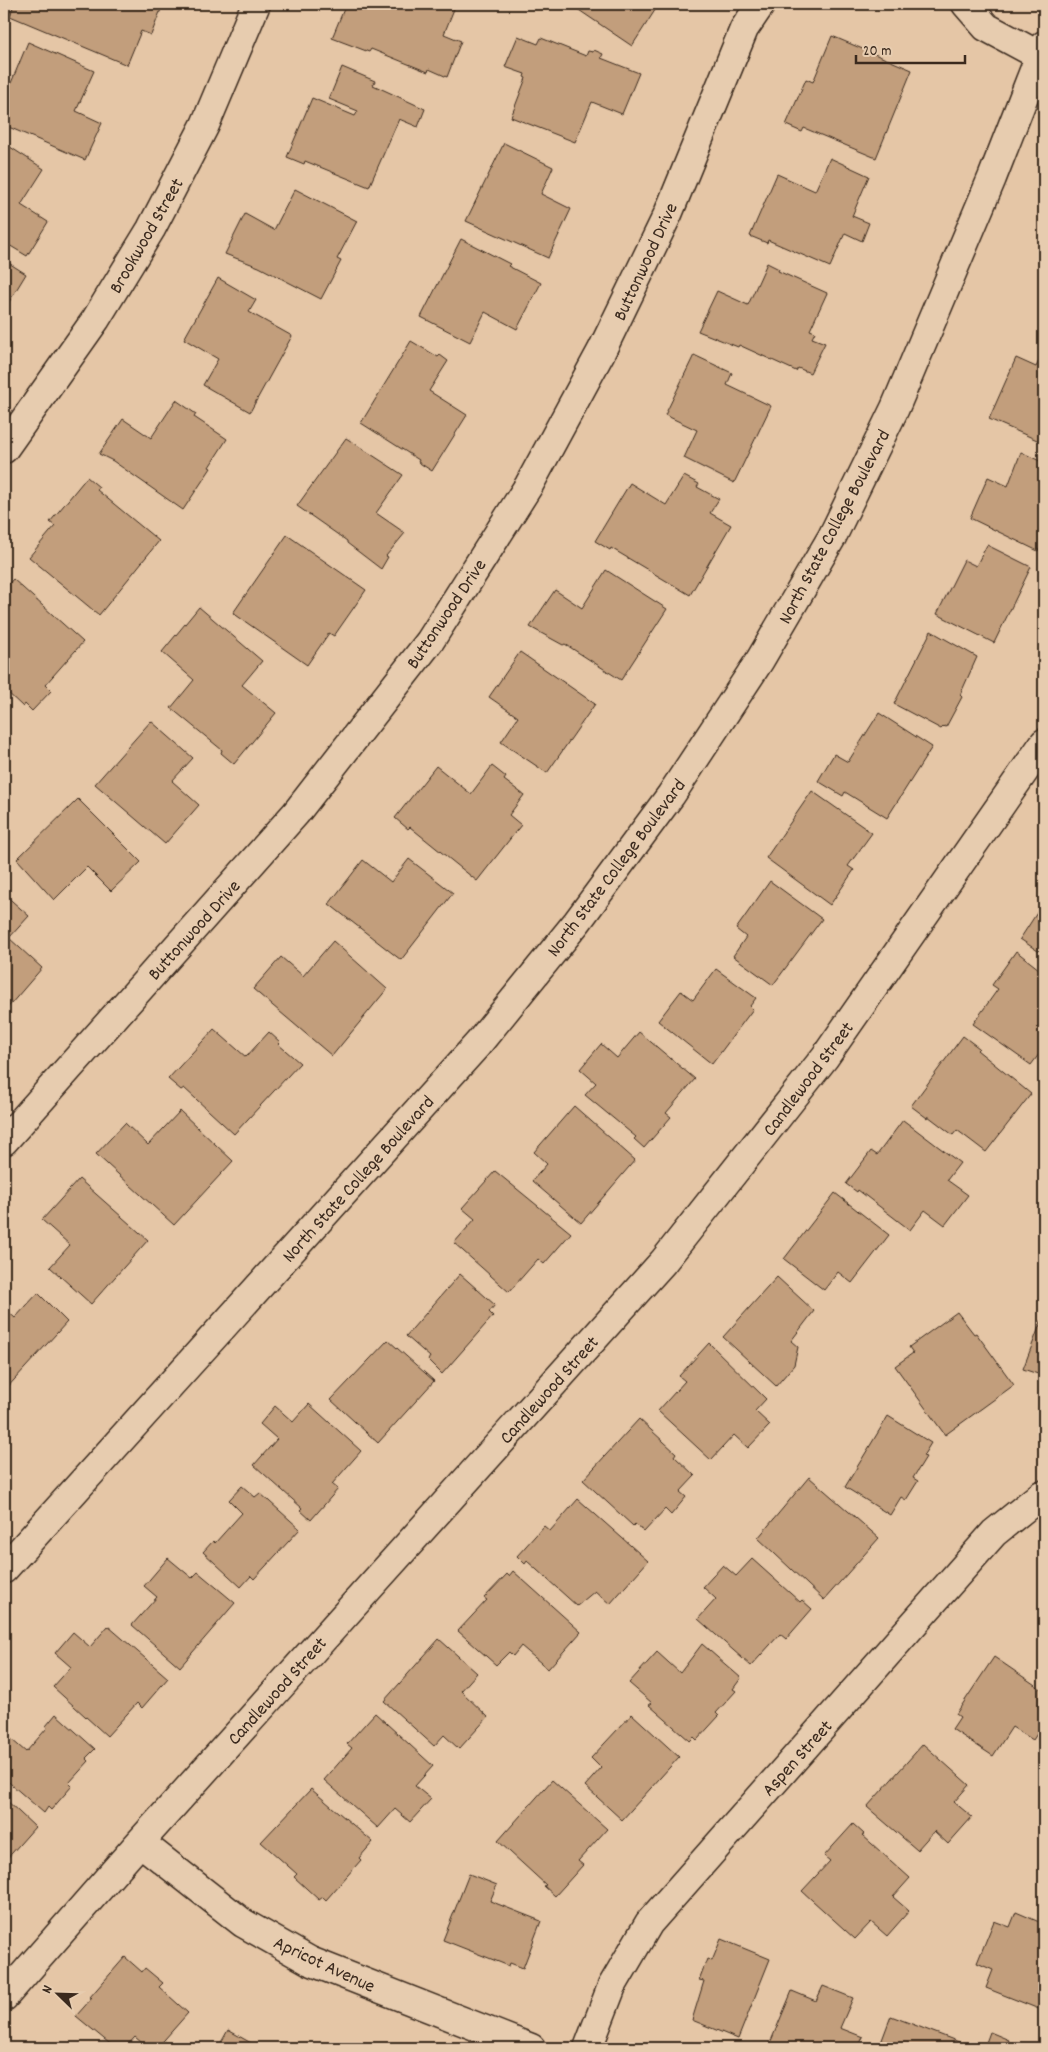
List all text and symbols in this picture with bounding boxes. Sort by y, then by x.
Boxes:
scale bar [856,32,964,64]
text: 20 m [863,41,891,63]
street label: Brookwood Street [104,174,192,300]
street label: Buttonwood Drive [608,199,686,326]
street label: North State College Boulevard [773,426,899,630]
street label: Buttonwood Drive [401,555,495,675]
street label: North State College Boulevard [542,774,694,964]
street label: Buttonwood Drive [143,875,248,988]
street label: Candlewood Street [758,1017,862,1143]
street label: North State College Boulevard [277,1091,442,1270]
street label: Candlewood Street [495,1331,607,1451]
street label: Candlewood Street [223,1632,335,1752]
street label: Aspen Street [757,1715,840,1804]
street label: Apricot Avenue [268,1931,379,2001]
north arrow [32,1970,82,2020]
text: N [37,1983,58,1997]

